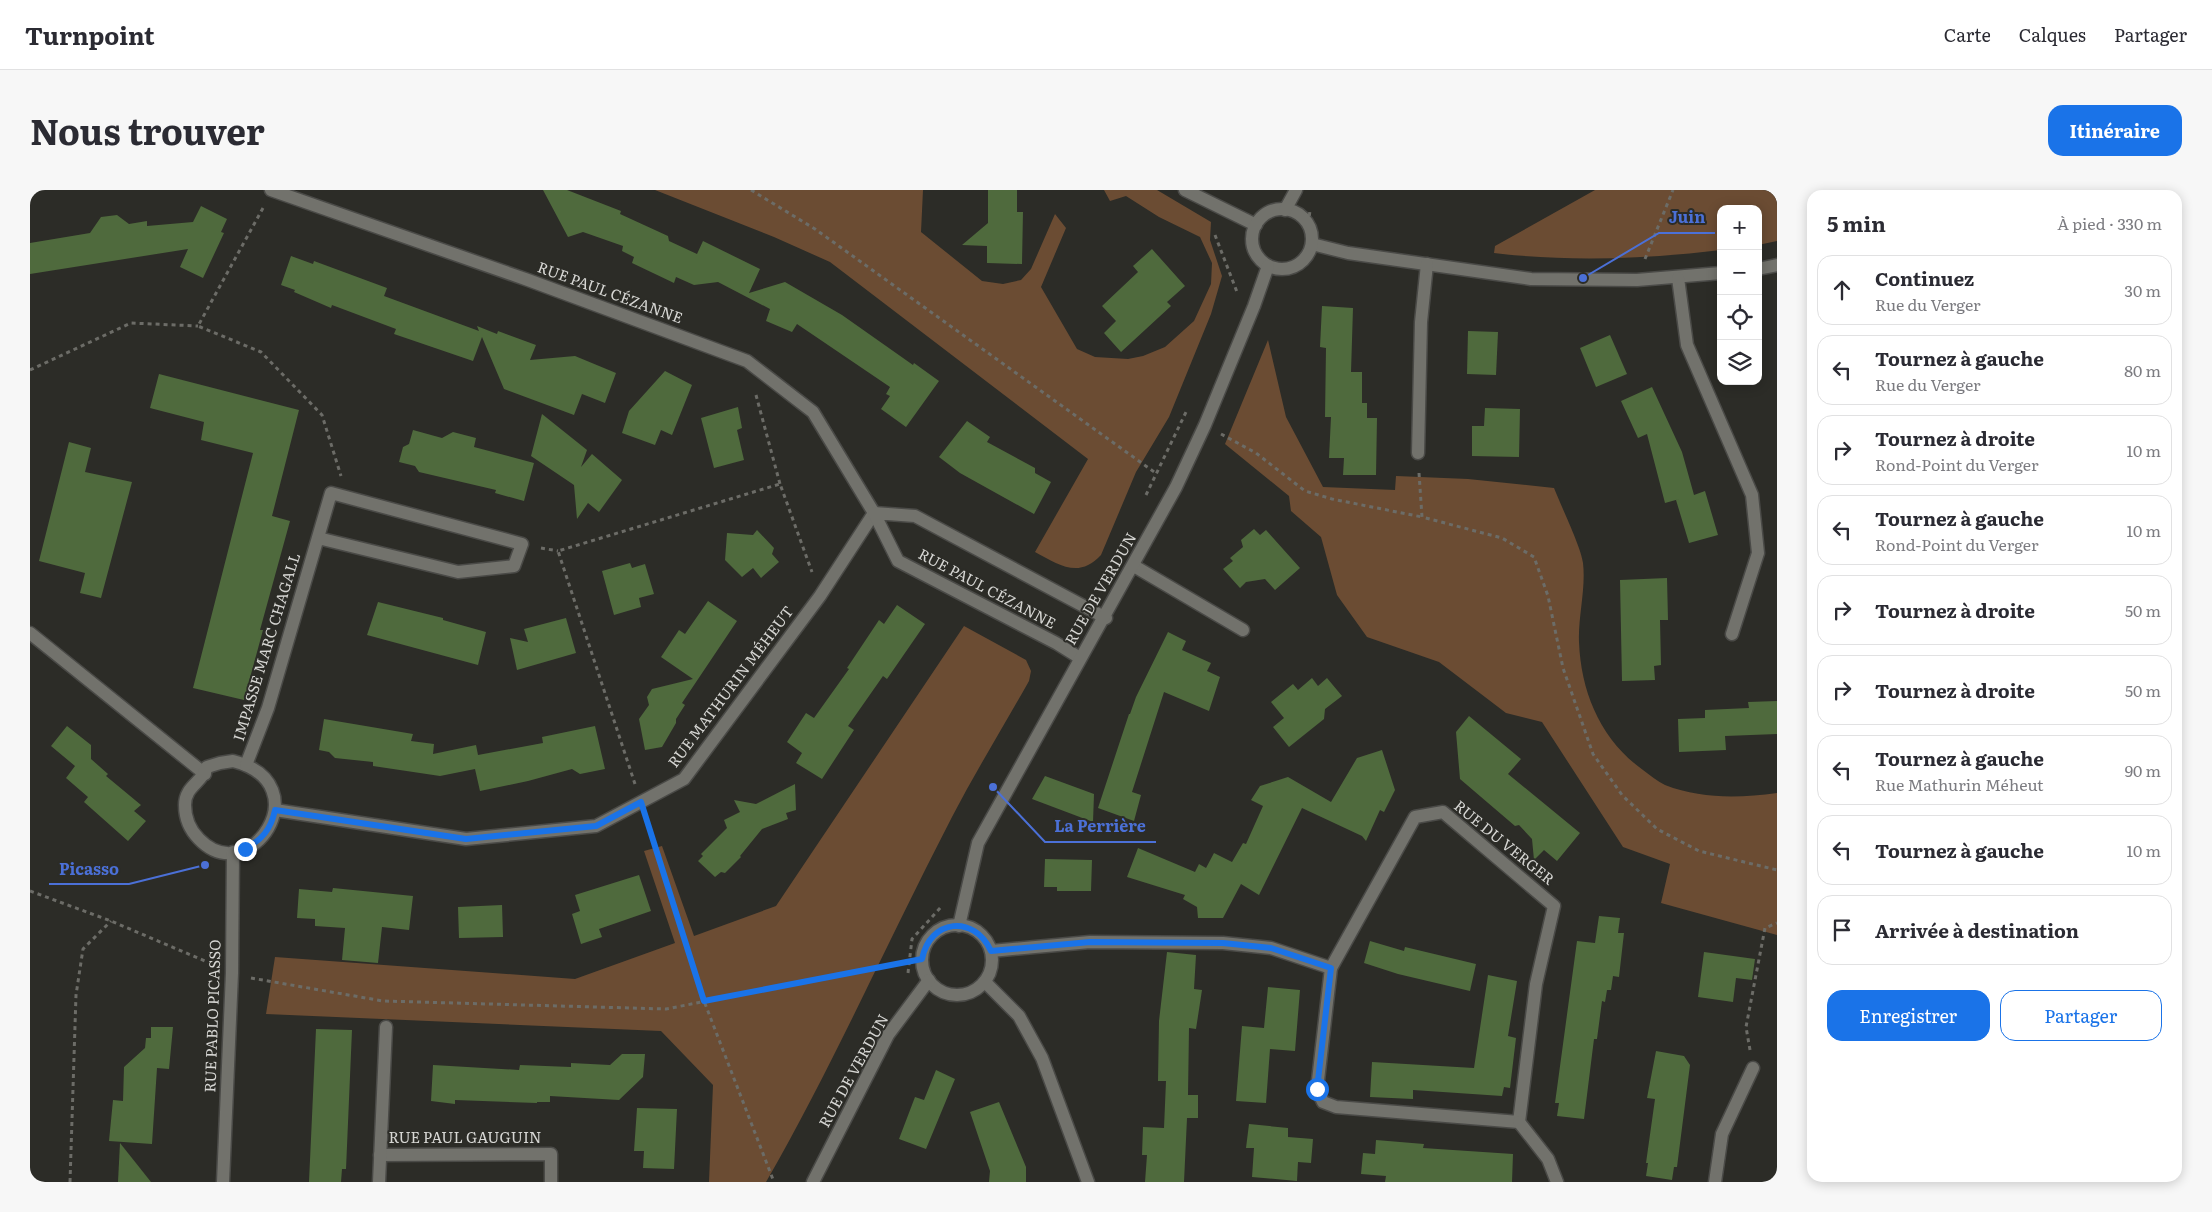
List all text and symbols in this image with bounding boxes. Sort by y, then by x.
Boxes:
text: Turnpoint [25,17,155,52]
text: Carte [1944,21,1991,48]
text: Calques [2019,21,2086,48]
text: Partager [2114,21,2187,48]
text: Nous trouver [30,104,265,156]
button: Itinéraire [2048,105,2182,156]
callout: Juin [1659,202,1715,233]
text: Juin [1669,204,1705,228]
map controls [1717,205,1762,385]
button: + [1717,205,1762,250]
text: 5 min [1827,207,1886,238]
text: À pied · 330 m [2057,211,2162,235]
button: − [1717,250,1762,295]
street label: RUE PAUL CÉZANNE [535,255,686,329]
text: Continuez [1875,264,1974,292]
icon: ahead [1828,276,1856,304]
text: 30 m [2124,278,2161,302]
text: Rue du Verger [1875,292,1981,316]
button: locate [1717,295,1762,340]
button: layers [1717,340,1762,385]
text: Tournez à gauche [1875,344,2044,372]
icon: left [1828,356,1856,384]
text: 80 m [2124,358,2161,382]
text: Rue du Verger [1875,372,1981,396]
text: Tournez à droite [1875,424,2035,452]
icon: right [1828,436,1856,464]
text: 10 m [2127,438,2161,462]
text: Rond-Point du Verger [1875,452,2039,476]
text: Tournez à gauche [1875,504,2044,532]
icon: left [1828,516,1856,544]
text: 10 m [2127,518,2161,542]
street label: RUE DE VERDUN [1058,528,1141,649]
text: Rond-Point du Verger [1875,532,2039,556]
street label: RUE PAUL CÉZANNE [915,542,1061,634]
street label: IMPASSE MARC CHAGALL [226,550,305,744]
icon: right [1828,596,1856,624]
text: Tournez à droite [1875,596,2035,624]
text: 50 m [2125,598,2161,622]
street label: RUE MATHURIN MÉHEUT [661,600,798,772]
icon: right [1828,676,1856,704]
text: Tournez à droite [1875,676,2035,704]
text: 50 m [2125,678,2161,702]
text: Tournez à gauche [1875,744,2044,772]
icon: left [1828,756,1856,784]
text: 90 m [2125,758,2161,782]
text: Rue Mathurin Méheut [1875,772,2044,796]
street label: RUE DU VERGER [1450,794,1560,890]
callout: La Perrière [1045,811,1156,842]
text: La Perrière [1054,813,1146,837]
icon: left [1828,836,1856,864]
text: Tournez à gauche [1875,836,2044,864]
route end [234,838,257,861]
text: 10 m [2127,838,2161,862]
callout: Picasso [49,853,129,884]
text: Picasso [59,856,119,880]
icon: arrive [1828,916,1856,944]
text: Arrivée à destination [1875,916,2079,944]
street label: RUE PABLO PICASSO [197,939,226,1093]
button: Enregistrer [1827,990,1990,1041]
button: Partager [2000,990,2162,1041]
street label: RUE DE VERDUN [812,1009,893,1131]
route start [1306,1078,1329,1101]
street label: RUE PAUL GAUGUIN [388,1125,542,1148]

